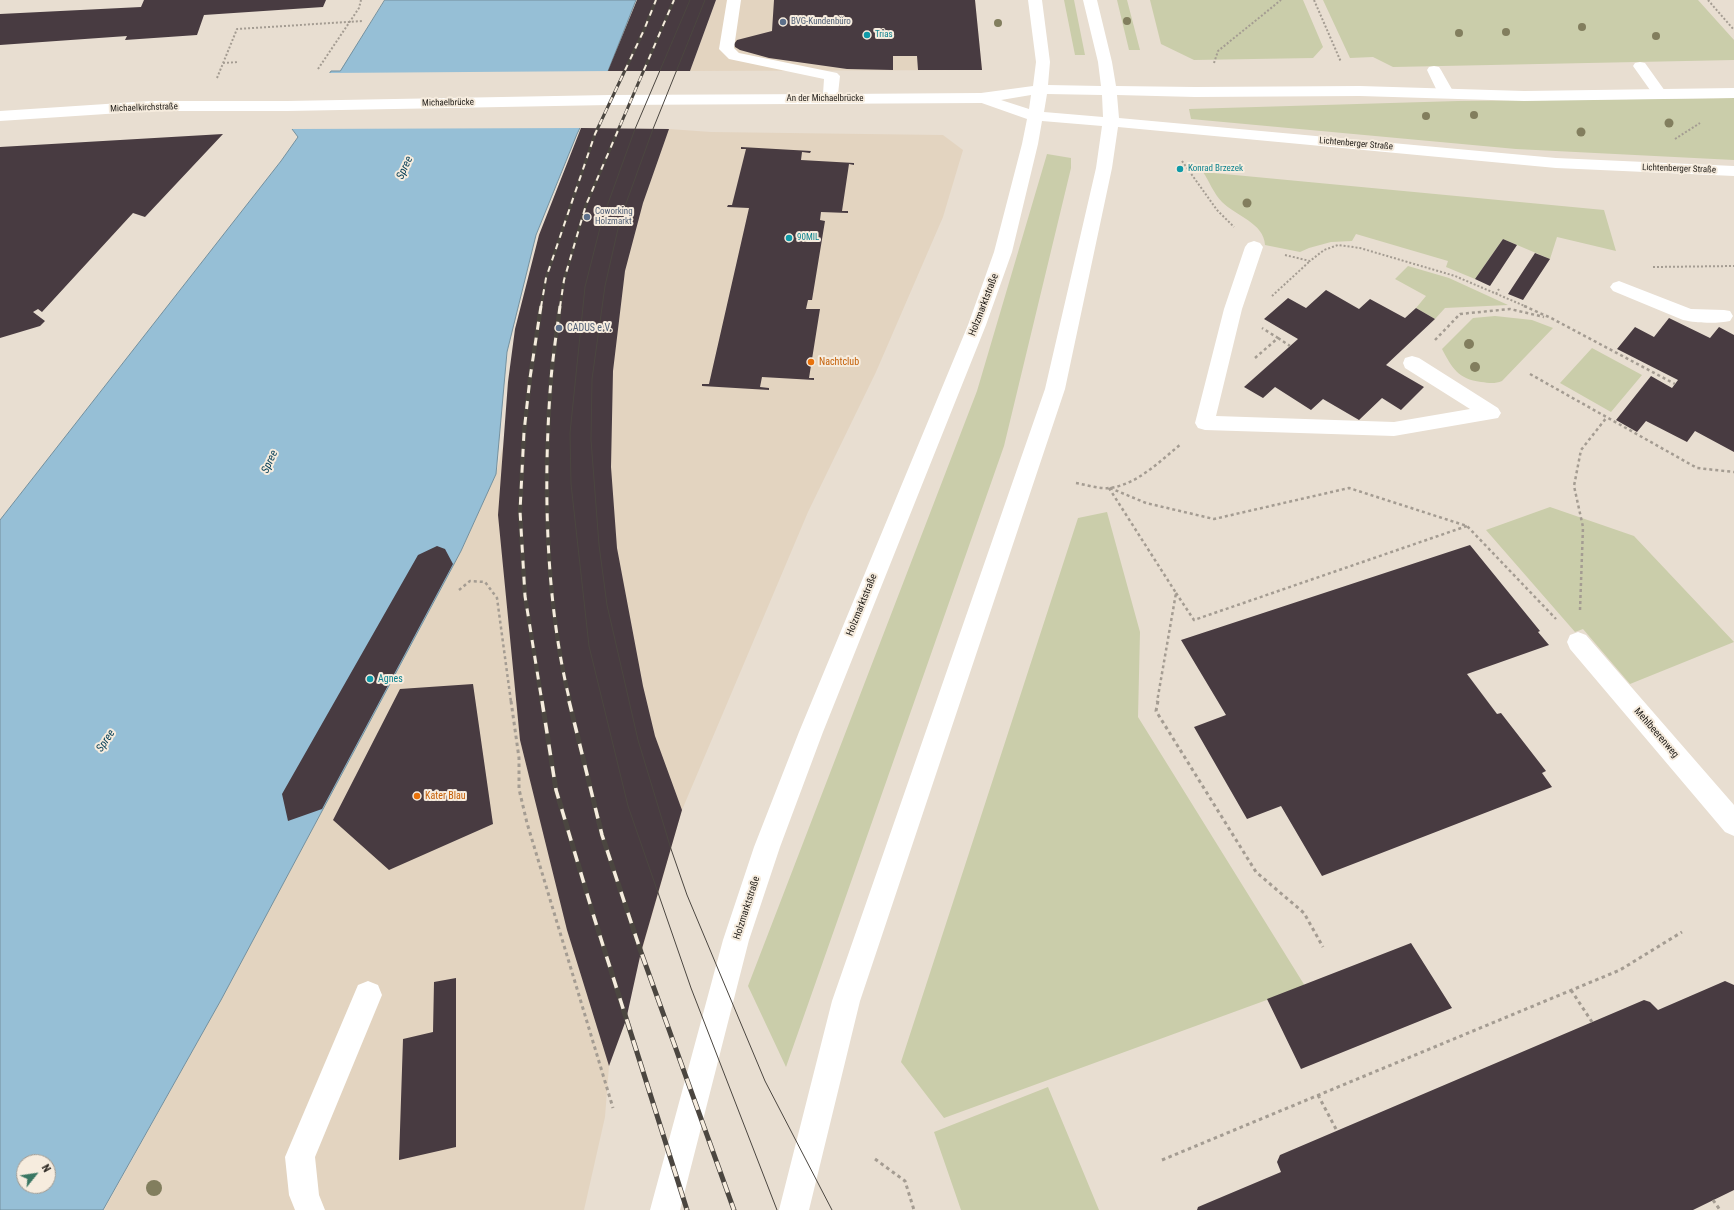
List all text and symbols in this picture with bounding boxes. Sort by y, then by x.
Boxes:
marker: BVG-Kundenbüro [778,17,788,27]
place label: BVG-Kundenbüro [791,17,851,27]
marker: Trias [862,30,872,40]
place label: Trias [875,30,893,40]
street label: An der Michaelbrücke [787,94,863,104]
street label: Michaelbrücke [422,97,474,109]
street label: Michaelkirchstraße [110,101,178,115]
street label: Lichtenberger Straße [1319,135,1393,153]
water label: Spree [394,154,416,182]
street label: Lichtenberger Straße [1642,162,1716,176]
marker: Konrad Brzezek [1175,164,1185,174]
place label: Konrad Brzezek [1188,164,1243,174]
place label: Coworking Holzmarkt [595,207,633,228]
marker: Coworking Holzmarkt [582,212,592,222]
marker: 90MIL [784,233,794,243]
place label: 90MIL [797,233,819,243]
street label: Holzmarktstraße [967,272,1001,338]
place label: CADUS e.V. [567,322,612,334]
marker: CADUS e.V. [554,323,564,333]
place label: Nachtclub [819,356,859,368]
marker: Nachtclub [806,357,816,367]
water label: Spree [259,448,281,476]
street label: Holzmarktstraße [844,572,880,638]
place label: Agnes [378,673,403,685]
marker: Agnes [365,674,375,684]
street label: Mehlbeerenweg [1631,706,1681,760]
water label: Spree [94,727,118,755]
place label: Kater Blau [425,790,466,802]
marker: Kater Blau [412,791,422,801]
street label: Holzmarktstraße [731,875,763,941]
north arrow [16,1154,56,1194]
text: N [39,1162,53,1174]

